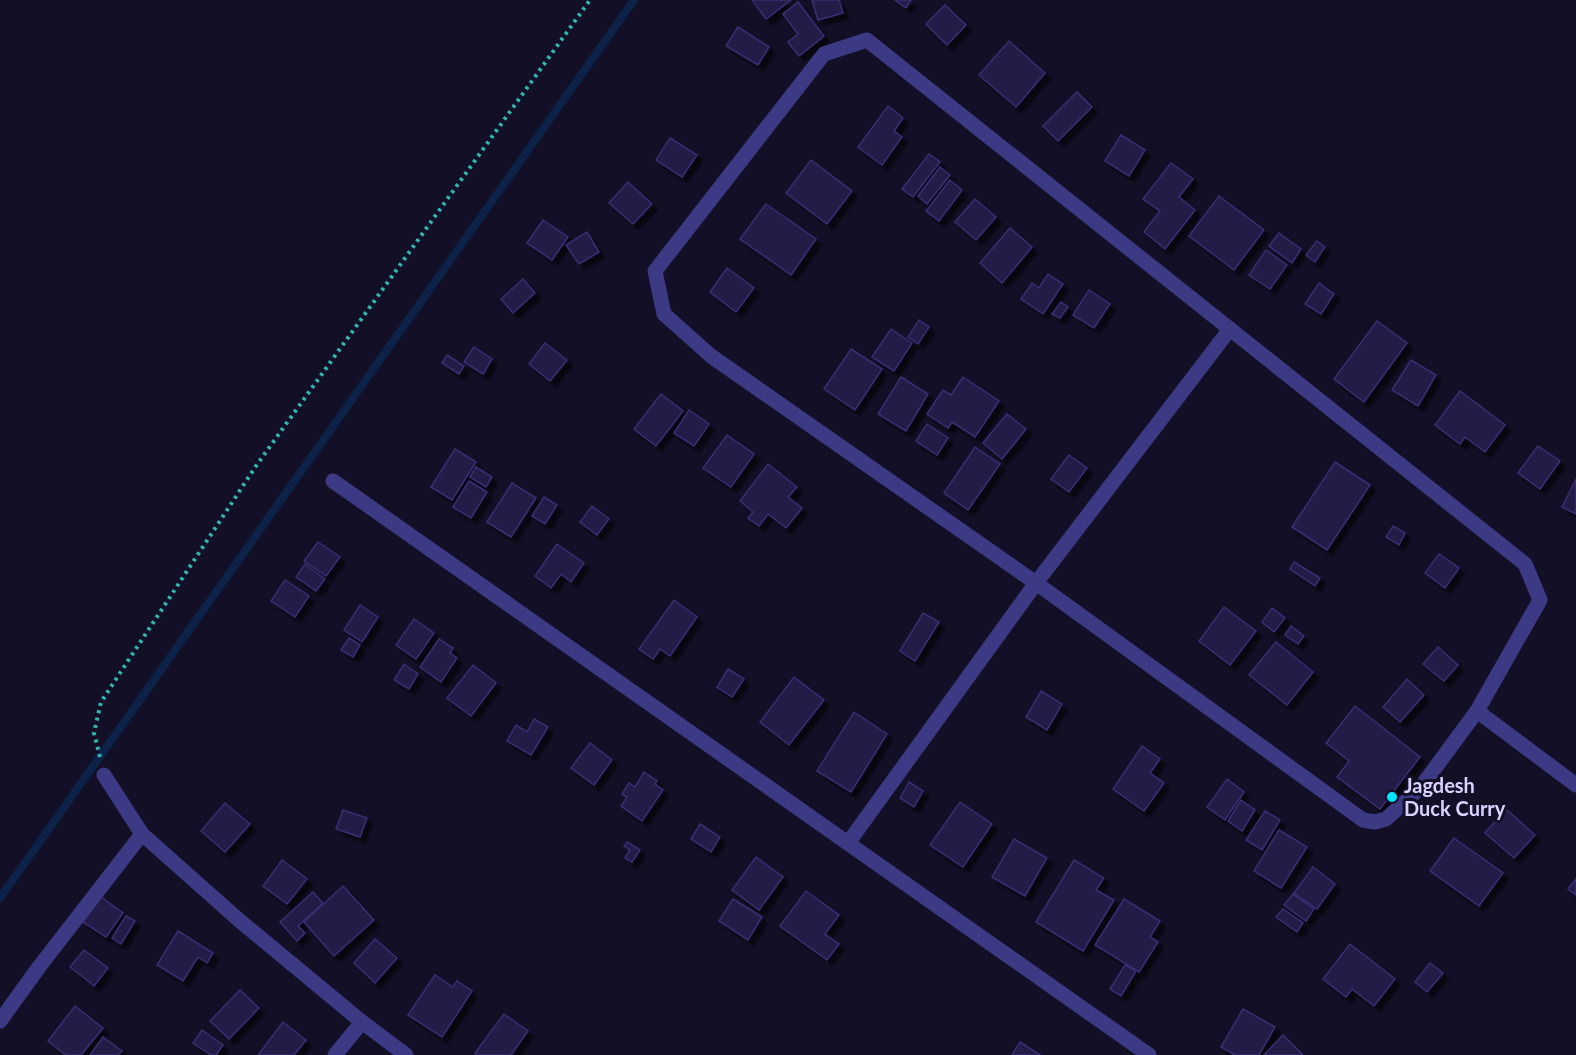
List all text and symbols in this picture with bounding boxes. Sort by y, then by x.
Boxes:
place label: Jagdesh Duck Curry [1404,773,1506,820]
marker: Jagdesh Duck Curry [1385,790,1399,804]

